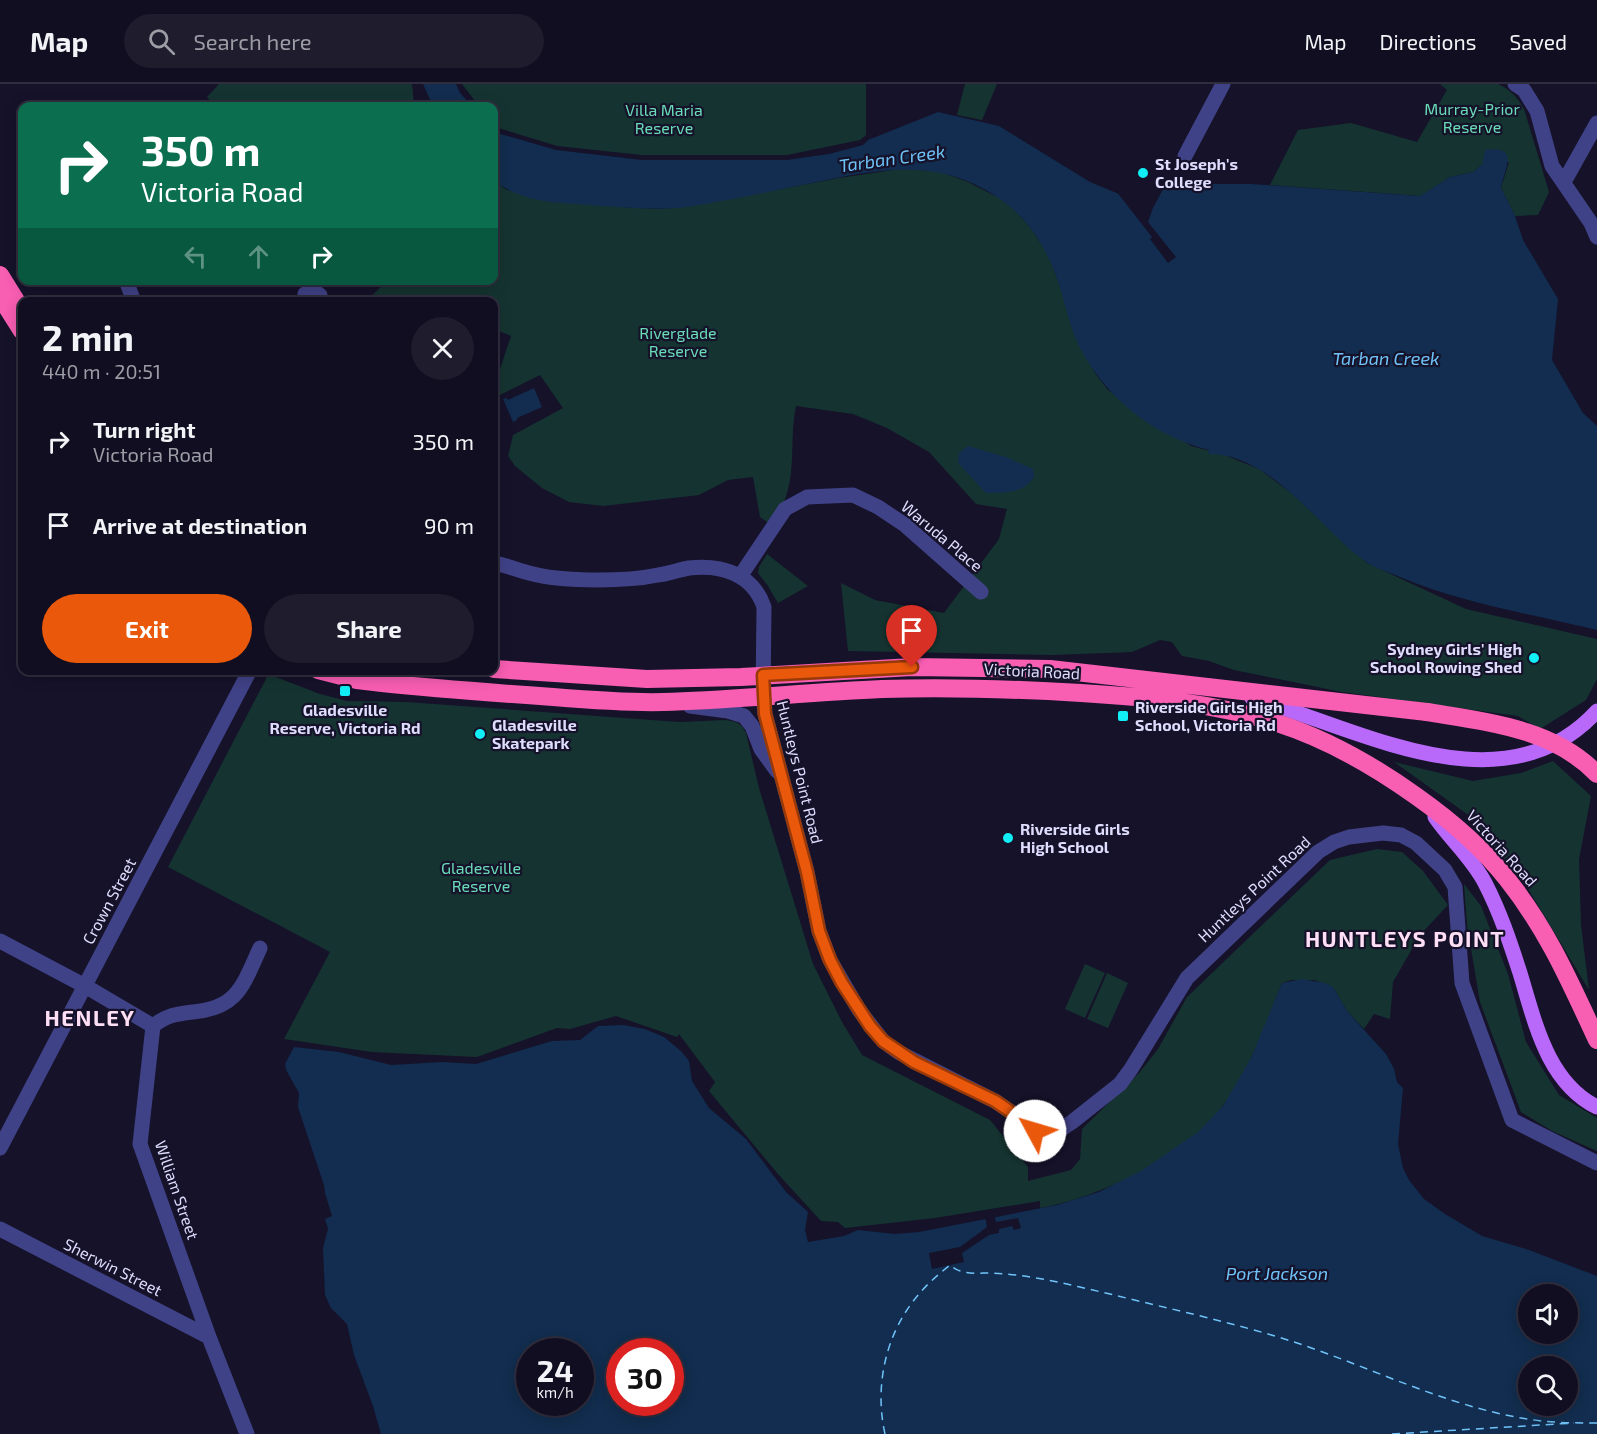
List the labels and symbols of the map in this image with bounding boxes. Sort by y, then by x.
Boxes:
park label: Murray-Prior Reserve [1424,99,1520,136]
park label: Villa Maria Reserve [625,100,703,137]
water label: Tarban Creek [837,140,946,176]
place label: St Joseph's College [1155,154,1238,191]
marker: St Joseph's College [1136,166,1150,180]
park label: Riverglade Reserve [639,323,717,360]
water label: Tarban Creek [1333,347,1439,369]
street label: Waruda Place [898,496,987,575]
pin [886,605,937,667]
place label: Sydney Girls' High School Rowing Shed [1370,639,1522,676]
marker: Sydney Girls' High School Rowing Shed [1527,651,1541,665]
street label: Victoria Road [983,658,1081,683]
marker: Gladesville Reserve, Victoria Rd [338,684,352,698]
place label: Riverside Girls High School, Victoria Rd [1135,697,1283,734]
street label: Huntleys Point Road [774,698,827,845]
place label: Gladesville Reserve, Victoria Rd [269,700,421,737]
marker: Riverside Girls High School, Victoria Rd [1116,709,1130,723]
place label: Gladesville Skatepark [492,715,577,752]
marker: Gladesville Skatepark [473,727,487,741]
street label: Victoria Road [1463,806,1542,890]
place label: Riverside Girls High School [1020,819,1130,856]
marker: Riverside Girls High School [1001,831,1015,845]
street label: Huntleys Point Road [1193,832,1314,946]
street label: Crown Street [78,854,139,947]
park label: Gladesville Reserve [441,858,521,895]
district label: HUNTLEYS POINT [1305,925,1505,951]
district label: HENLEY [45,1004,135,1030]
position arrow [1003,1099,1067,1163]
street label: William Street [152,1138,203,1242]
street label: Sherwin Street [61,1234,166,1299]
water label: Port Jackson [1226,1262,1328,1284]
speed limit sign: 30 [606,1338,684,1416]

